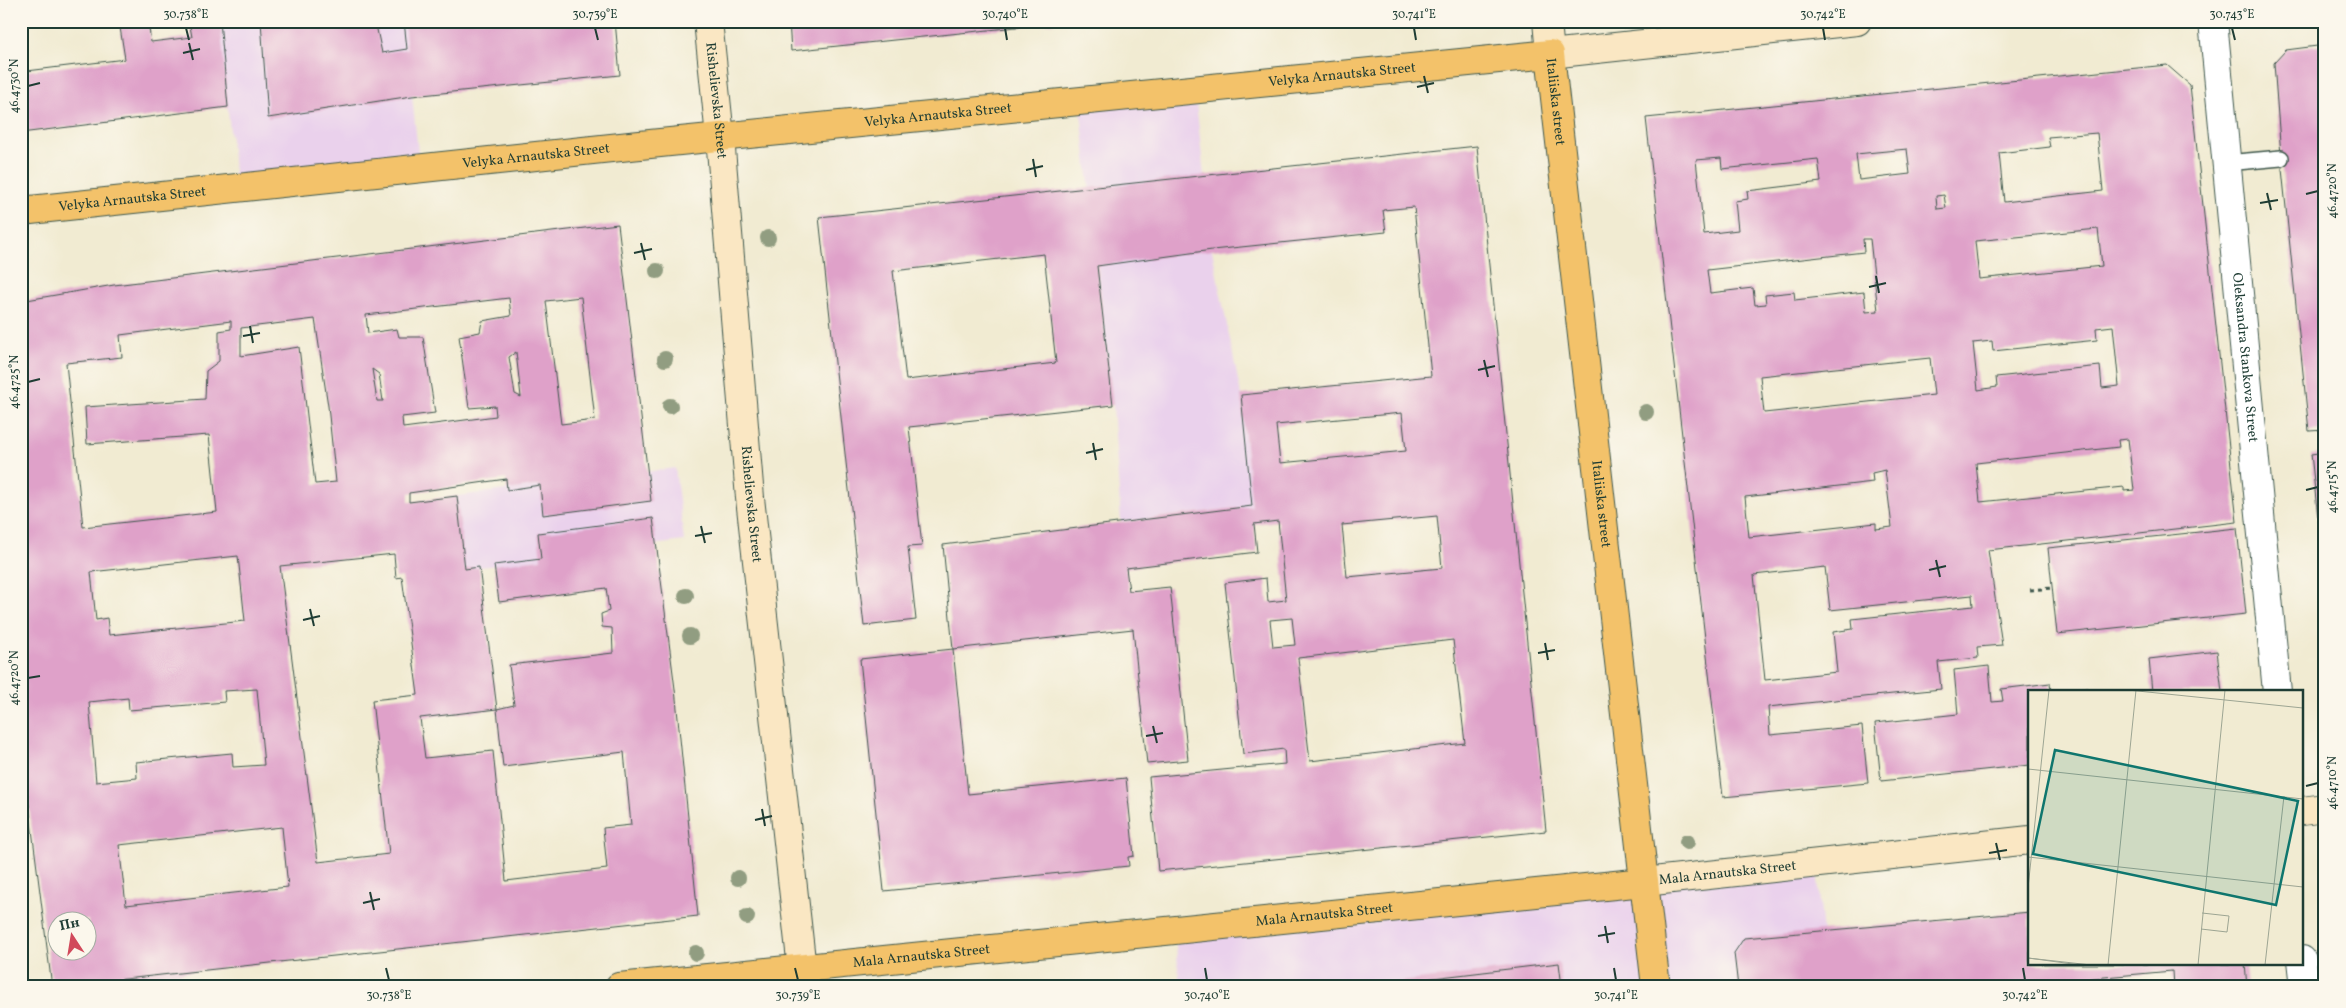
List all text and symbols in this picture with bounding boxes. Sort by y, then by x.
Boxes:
text: 30.738°E [163,7,209,23]
text: 30.739°E [573,7,617,23]
text: 30.740°E [982,7,1028,23]
text: 30.741°E [1392,7,1436,23]
text: 30.742°E [1800,7,1846,23]
text: 30.743°E [2210,7,2254,23]
street label: Rishelievska Street [701,41,731,160]
street label: Italiiska street [1541,57,1570,146]
text: 46.4730°N [7,58,23,113]
street label: Velyka Arnautska Street [1267,58,1417,92]
street label: Velyka Arnautska Street [863,98,1013,132]
street label: Velyka Arnautska Street [461,139,611,173]
text: 46.4720°N [2325,163,2341,219]
street label: Velyka Arnautska Street [58,182,207,216]
street label: Oleksandra Stankova Street [2228,272,2263,443]
text: 46.4725°N [7,355,23,409]
street label: Rishelievska Street [736,445,767,564]
street label: Italiiska street [1587,459,1616,549]
text: 46.4715°N [2325,461,2341,513]
text: 46.4720°N [7,650,23,706]
inset map [2028,690,2304,966]
text: 46.4710°N [2325,756,2341,810]
street label: Mala Arnautska Street [1658,856,1797,890]
street label: Mala Arnautska Street [1255,898,1394,931]
north arrow [48,910,98,960]
text: Пн [58,913,81,936]
street label: Mala Arnautska Street [852,940,991,973]
text: 30.738°E [366,988,412,1004]
text: 30.739°E [776,988,820,1004]
text: 30.740°E [1184,988,1230,1004]
text: 30.741°E [1594,988,1638,1004]
text: 30.742°E [2002,988,2048,1004]

